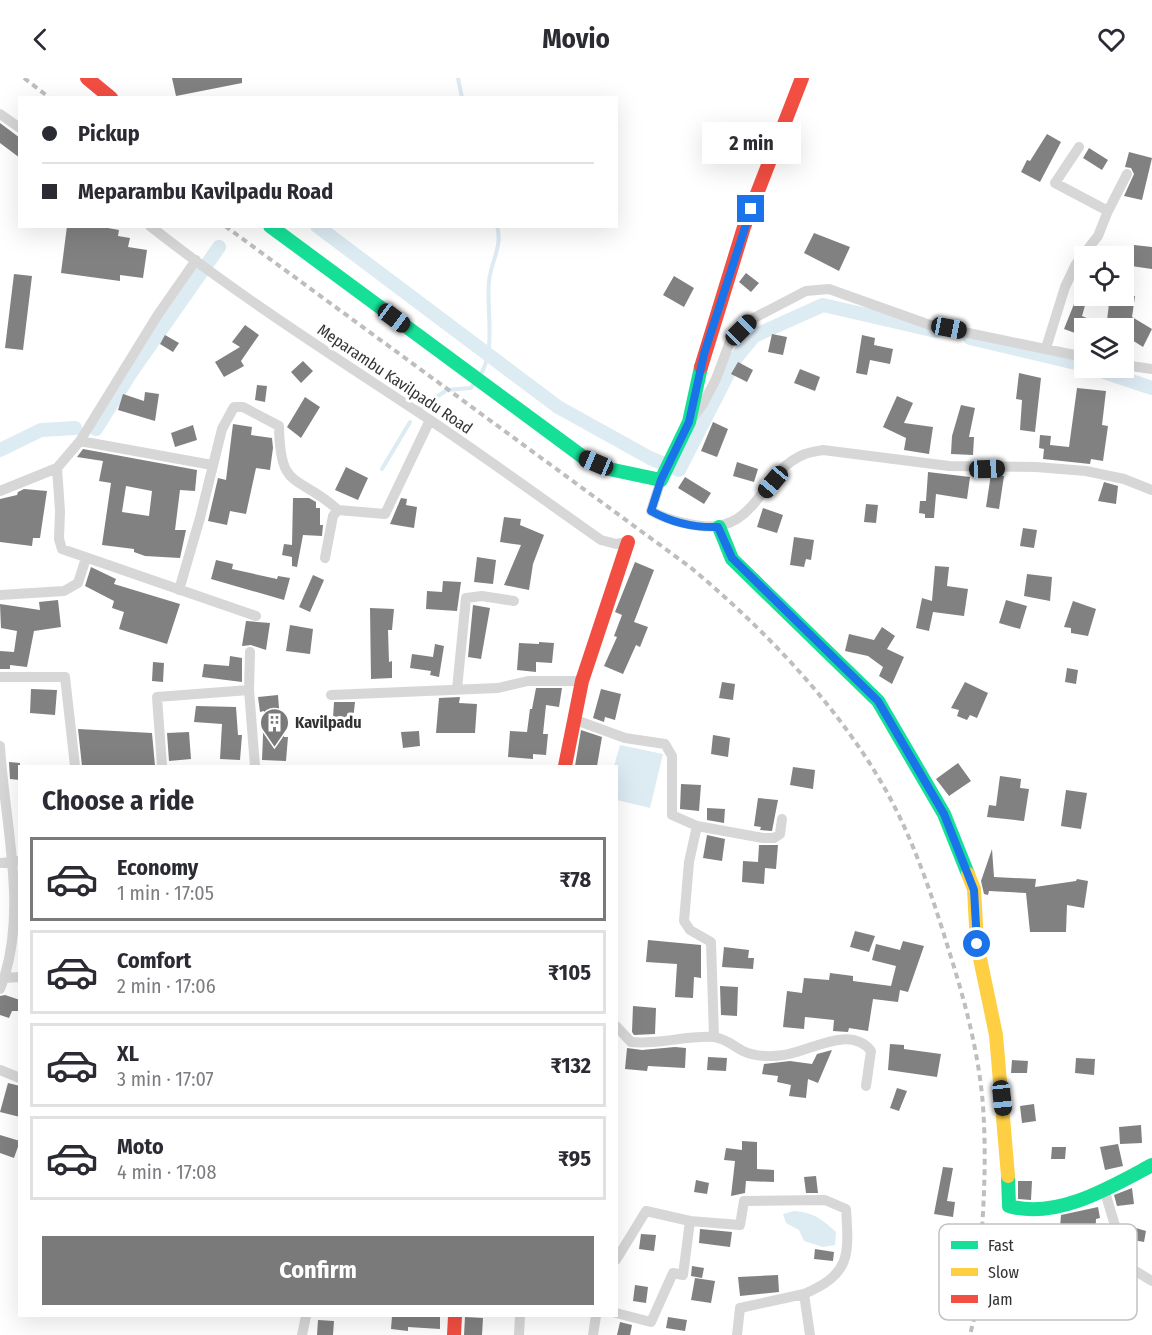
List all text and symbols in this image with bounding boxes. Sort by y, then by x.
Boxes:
icon: back [24,23,57,56]
text: Movio [542,23,610,55]
icon: heart [1095,23,1128,56]
text: Pickup [78,120,140,147]
callout: 2 min [702,122,801,164]
text: 2 min [729,131,774,155]
text: Meparambu Kavilpadu Road [78,178,333,205]
route end [737,195,764,222]
map controls [1074,246,1134,378]
button: locate [1074,246,1134,306]
car [374,300,414,336]
car [722,311,760,349]
car [930,316,968,340]
button: layers [1074,318,1134,378]
street label: Meparambu Kavilpadu Road [314,320,476,438]
car [576,448,616,478]
car [969,459,1005,479]
car [755,462,791,502]
building icon: Kavilpadu [258,706,290,748]
place label: Kavilpadu [295,713,361,732]
text: Choose a ride [42,785,194,817]
icon: car [45,852,99,906]
text: Economy [117,854,198,881]
text: ₹78 [560,866,591,893]
text: 1 min · 17:05 [117,881,214,905]
route start [963,930,990,957]
icon: car [45,945,99,999]
text: Comfort [117,947,191,974]
text: ₹105 [548,959,591,986]
text: 2 min · 17:06 [117,974,216,998]
icon: car [45,1038,99,1092]
text: XL [117,1040,139,1067]
text: ₹132 [551,1052,591,1079]
text: 3 min · 17:07 [117,1067,214,1091]
car [991,1079,1013,1117]
icon: car [45,1131,99,1185]
text: Moto [117,1133,164,1160]
text: ₹95 [558,1145,591,1172]
text: 4 min · 17:08 [117,1160,217,1184]
legend [939,1224,1137,1320]
button: Confirm [42,1236,594,1305]
text: Fast [988,1236,1015,1255]
text: Slow [988,1263,1019,1282]
text: Jam [988,1290,1013,1309]

